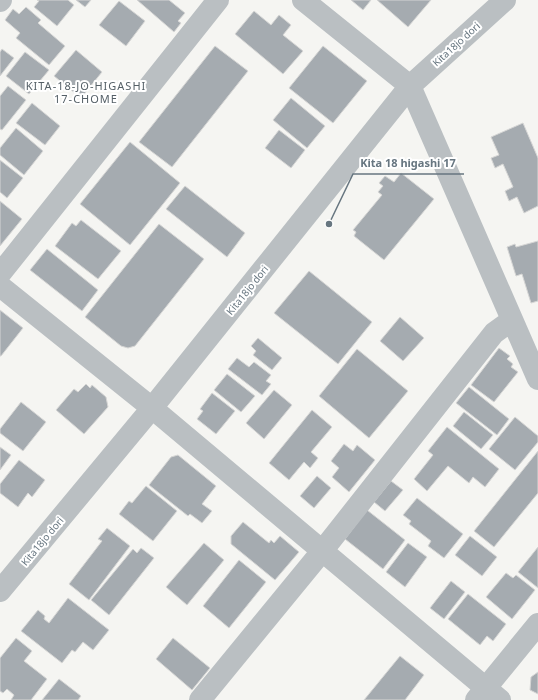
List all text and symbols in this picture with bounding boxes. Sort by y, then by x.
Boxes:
street label: Kita18jo dori [429,19,483,69]
district label: KITA-18-JO-HIGASHI 17-CHOME [26,78,146,106]
callout: Kita 18 higashi 17 [353,151,464,174]
text: Kita 18 higashi 17 [360,155,456,170]
street label: Kita18jo dori [223,262,271,318]
street label: Kita18jo dori [17,514,67,568]

